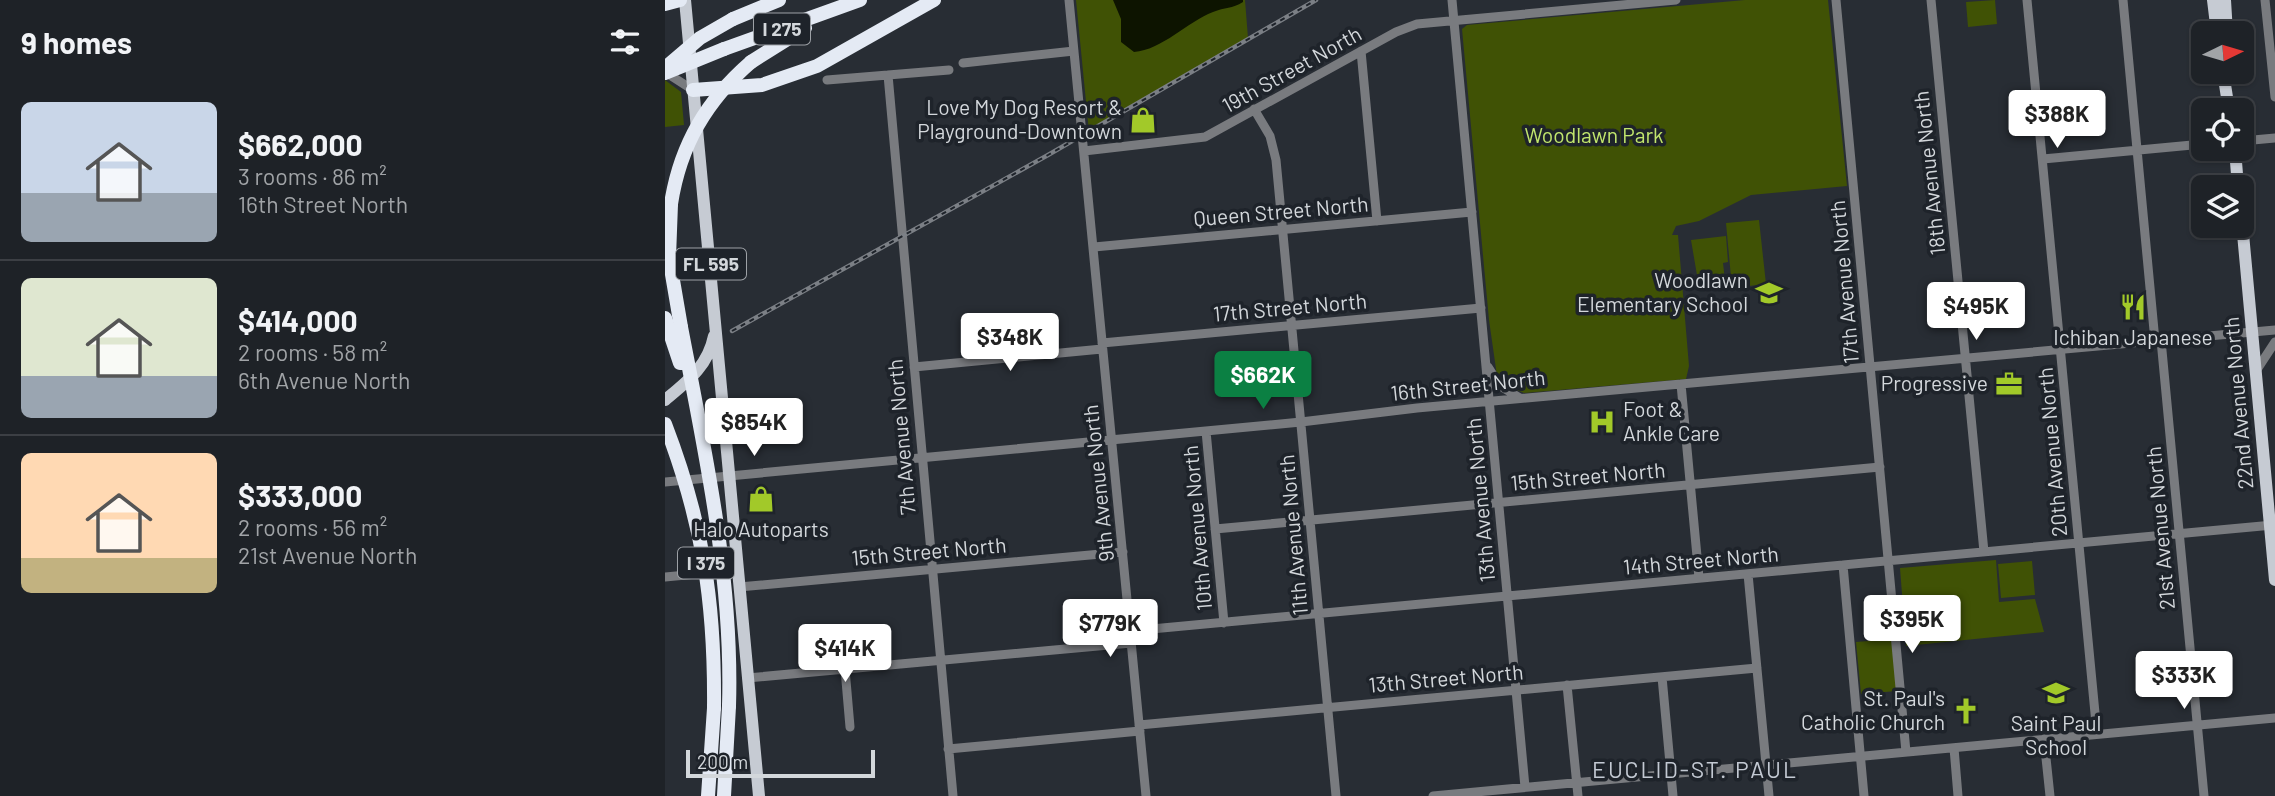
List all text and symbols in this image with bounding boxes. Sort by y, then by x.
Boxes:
road number: I 275 [754,14,810,44]
street label: 19th Street North [1217,20,1365,117]
north arrow [2191,21,2254,84]
map controls [2191,21,2254,238]
icon: filters [606,23,644,61]
text: 9 homes [21,24,132,60]
street label: 18th Avenue North [1907,90,1950,256]
pin: $388K [2008,90,2106,150]
place label: Love My Dog Resort & Playground-Downtown [917,94,1122,143]
button: locate [2191,98,2254,161]
text: $388K [2025,99,2089,127]
shop icon: Love My Dog Resort & Playground-Downtown [1128,105,1158,135]
park label: Woodlawn Park [1524,122,1664,147]
text: $662,000 [238,126,363,162]
icon: home [77,130,161,214]
text: 3 rooms · 86 m² [238,162,387,190]
button: layers [2191,175,2254,238]
text: 16th Street North [238,190,408,218]
street label: Queen Street North [1192,190,1369,231]
street label: 17th Avenue North [1824,199,1863,365]
road number: FL 595 [676,248,746,280]
place label: Woodlawn Elementary School [1577,267,1748,316]
school or university icon: Woodlawn Elementary School [1754,278,1784,308]
pin: $495K [1927,282,2025,342]
street label: 17th Street North [1212,287,1368,326]
text: $495K [1943,291,2009,319]
restaurant icon: Ichiban Japanese [2118,292,2148,322]
text: $414,000 [238,302,358,338]
icon: home [77,306,161,390]
pin: $348K [961,314,1059,373]
street label: 22nd Avenue North [2218,316,2257,490]
text: $348K [977,322,1043,350]
place label: Ichiban Japanese [2053,324,2213,349]
text: 2 rooms · 58 m² [238,338,387,366]
pin: $662K [1214,352,1312,411]
street label: 7th Avenue North [881,358,920,516]
text: $662K [1230,360,1296,388]
street label: 16th Street North [1389,364,1546,405]
text: 6th Avenue North [238,366,410,394]
street label: 20th Avenue North [2032,366,2071,538]
office icon: Progressive [1994,369,2024,399]
place label: Progressive [1881,370,1988,395]
place label: Foot & Ankle Care [1623,396,1720,445]
pin: $854K [705,398,803,458]
street label: 9th Avenue North [1077,403,1118,563]
text: $854K [721,407,787,435]
hospital icon: Foot & Ankle Care [1587,407,1617,437]
street label: 13th Avenue North [1460,417,1499,583]
street label: 10th Avenue North [1177,444,1216,612]
street label: 21st Avenue North [2140,445,2179,611]
street label: 11th Avenue North [1273,454,1312,617]
street label: 15th Street North [1509,456,1666,495]
text: $333,000 [238,477,362,513]
icon: home [77,481,161,565]
shop icon: Halo Autoparts [746,484,776,514]
text: 2 rooms · 56 m² [238,513,387,541]
place label: Halo Autoparts [693,516,829,541]
street label: 15th Street North [850,531,1007,570]
street label: 14th Street North [1622,540,1780,579]
text: 21st Avenue North [238,541,417,569]
road number: I 375 [678,548,734,578]
pin: $395K [1863,596,1961,655]
pin: $779K [1061,600,1159,659]
text: $395K [1880,604,1944,632]
text: $779K [1079,608,1141,636]
pin: $414K [796,624,894,684]
text: $414K [814,633,876,661]
pin: $333K [2135,652,2233,711]
street label: 13th Street North [1367,658,1524,697]
text: $333K [2152,660,2216,688]
school or university icon: Saint Paul School [2041,678,2071,708]
place label: St. Paul's Catholic Church [1801,685,1945,734]
church icon: St. Paul's Catholic Church [1951,696,1981,726]
place label: Saint Paul School [2011,710,2101,759]
scale bar [686,747,875,779]
text: 200 m [697,750,748,773]
district label: EUCLID-ST. PAUL [1592,755,1798,783]

